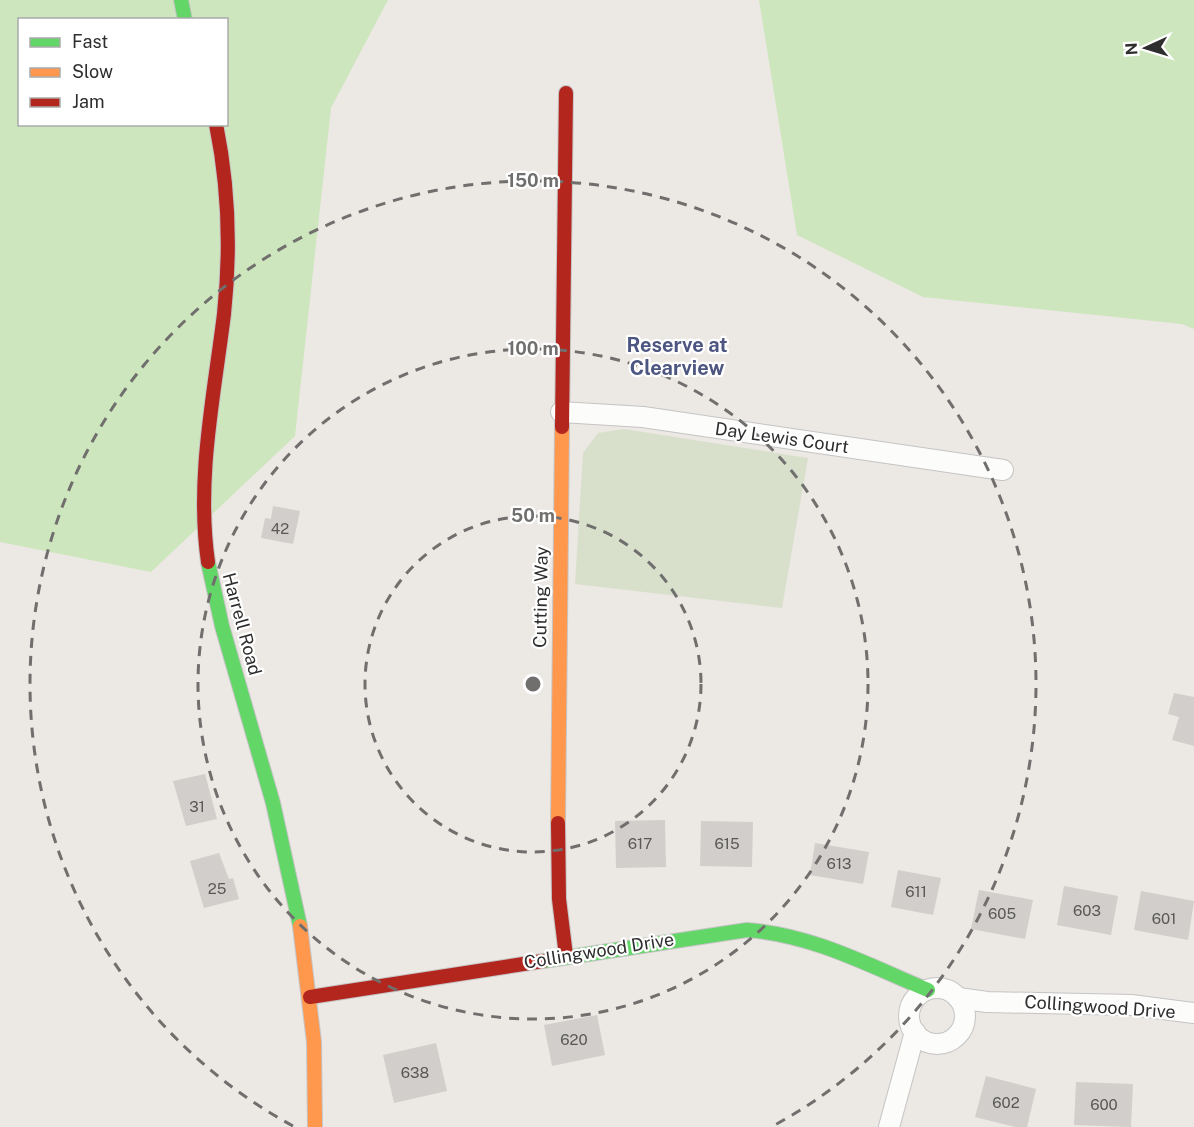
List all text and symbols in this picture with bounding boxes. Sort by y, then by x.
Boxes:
legend [18,18,228,126]
north arrow [1116,18,1176,78]
text: Fast [72,31,108,52]
text: N [1122,42,1141,56]
text: Slow [72,61,113,82]
text: Jam [72,91,105,112]
text: 150 m [507,170,559,191]
district label: Reserve at Clearview [627,333,727,380]
text: 100 m [507,338,559,359]
street label: Day Lewis Court [714,418,850,457]
text: 50 m [511,505,555,526]
house number: 42 [271,520,289,537]
street label: Cutting Way [529,546,552,648]
street label: Harrell Road [219,570,266,678]
centre of rings [523,674,543,694]
house number: 31 [189,798,205,815]
house number: 617 [628,835,652,852]
house number: 615 [714,835,740,852]
house number: 613 [827,855,851,872]
house number: 25 [208,880,226,897]
house number: 611 [905,883,927,900]
house number: 603 [1073,902,1101,919]
house number: 605 [988,905,1016,922]
house number: 601 [1152,910,1176,927]
street label: Collingwood Drive [522,928,675,973]
street label: Collingwood Drive [1024,991,1176,1022]
house number: 620 [560,1031,588,1048]
house number: 638 [401,1064,429,1081]
house number: 602 [992,1094,1020,1111]
house number: 600 [1090,1096,1118,1113]

